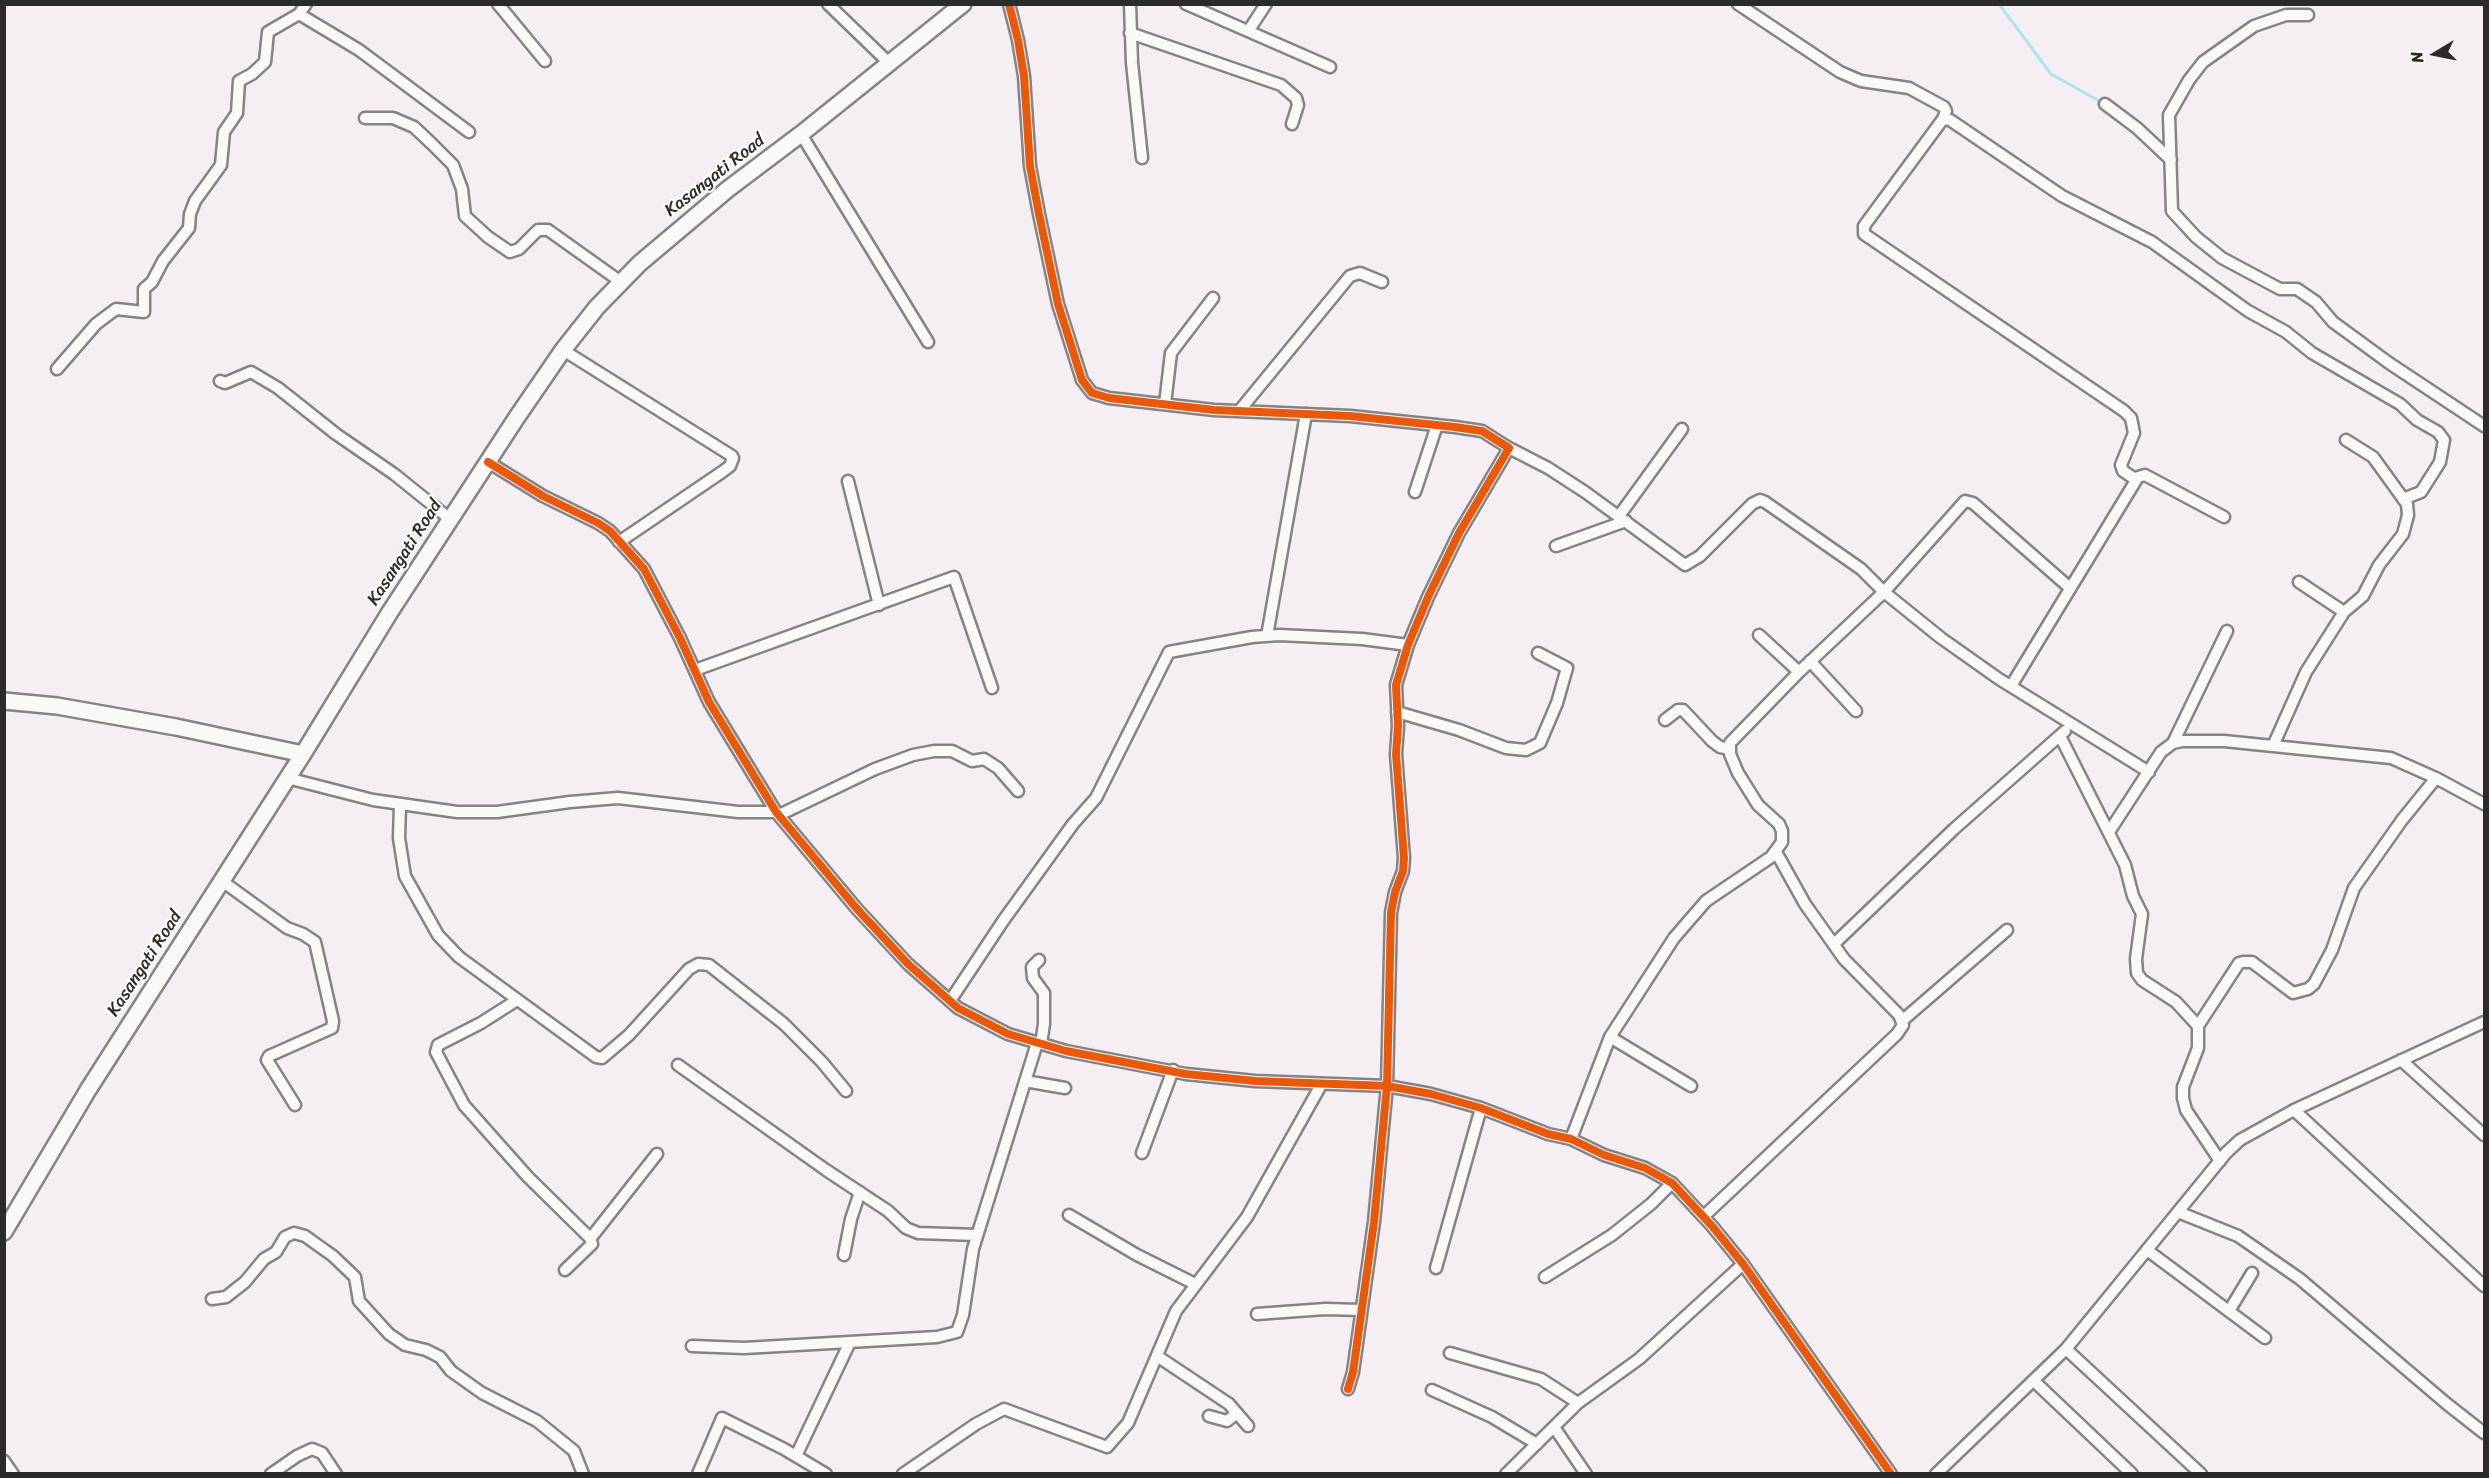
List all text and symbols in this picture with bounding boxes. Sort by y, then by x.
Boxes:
north arrow [2405,24,2465,84]
text: N [2402,49,2432,65]
street label: Kasangati Road [661,130,769,222]
street label: Kasangati Road [363,496,447,610]
street label: Kasangati Road [103,907,187,1021]

